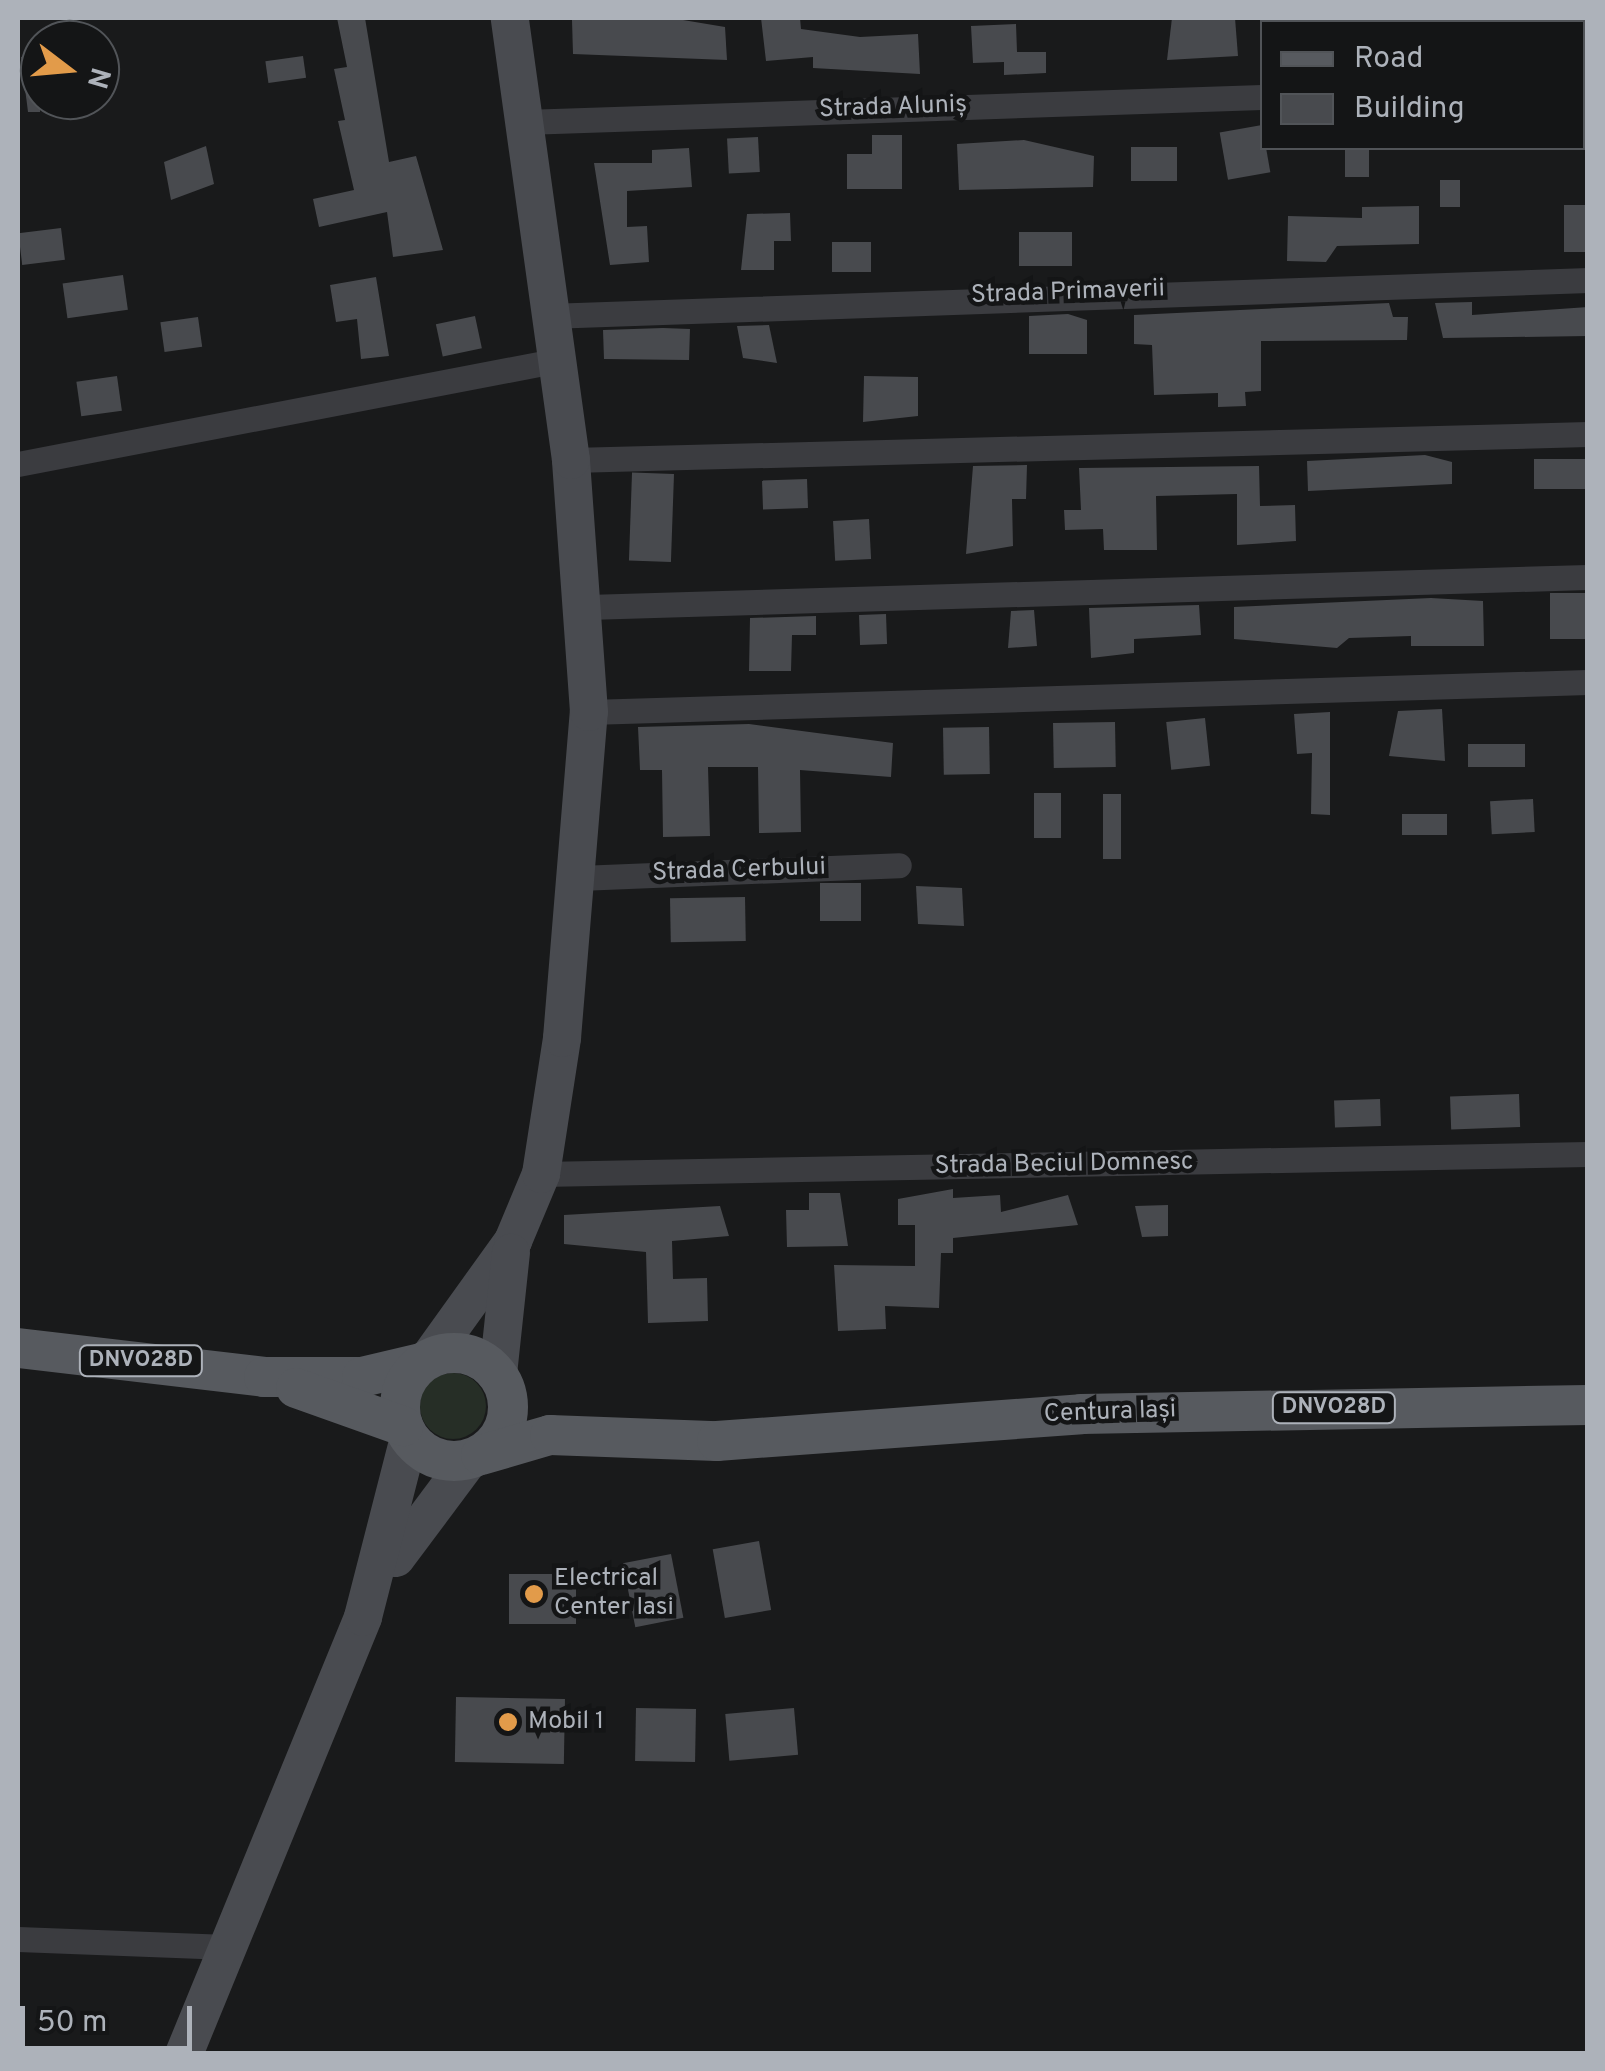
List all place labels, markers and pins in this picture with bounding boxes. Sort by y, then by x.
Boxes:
place label: Electrical Center Iasi [554,1565,674,1624]
marker: Electrical Center Iasi [523,1583,545,1605]
place label: Mobil 1 [528,1707,604,1737]
marker: Mobil 1 [497,1711,519,1733]

